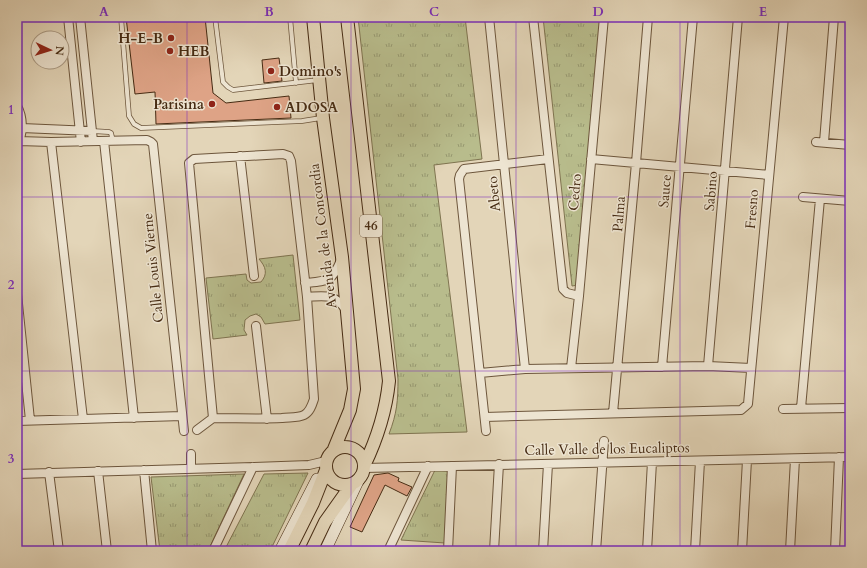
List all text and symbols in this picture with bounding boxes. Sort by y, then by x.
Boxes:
text: A [99,3,109,21]
text: B [264,3,274,21]
text: C [429,3,439,21]
text: D [592,3,604,21]
text: E [759,3,767,21]
place label: H-E-B [118,29,163,48]
north arrow [30,30,70,70]
marker: H-E-B [166,33,176,43]
place label: HEB [178,42,209,61]
text: N [52,45,67,56]
marker: HEB [165,46,175,56]
place label: Domino's [279,62,342,81]
marker: Domino's [266,66,276,76]
place label: Parisina [153,95,204,114]
place label: ADOSA [285,98,338,117]
marker: Parisina [207,99,217,109]
text: 1 [8,101,14,119]
marker: ADOSA [272,102,282,112]
street label: Avenida de la Concordia [305,162,341,310]
street label: Sabino [700,170,722,212]
street label: Cedro [564,172,586,211]
street label: Sauce [654,173,676,209]
street label: Abeto [483,175,505,213]
street label: Fresno [741,188,763,230]
street label: Palma [608,195,630,233]
street label: Calle Louis Vierne [138,212,168,324]
road number: 46 [360,215,382,237]
text: 2 [8,276,15,294]
street label: Calle Valle de los Eucaliptos [524,438,690,460]
text: 3 [8,450,15,468]

